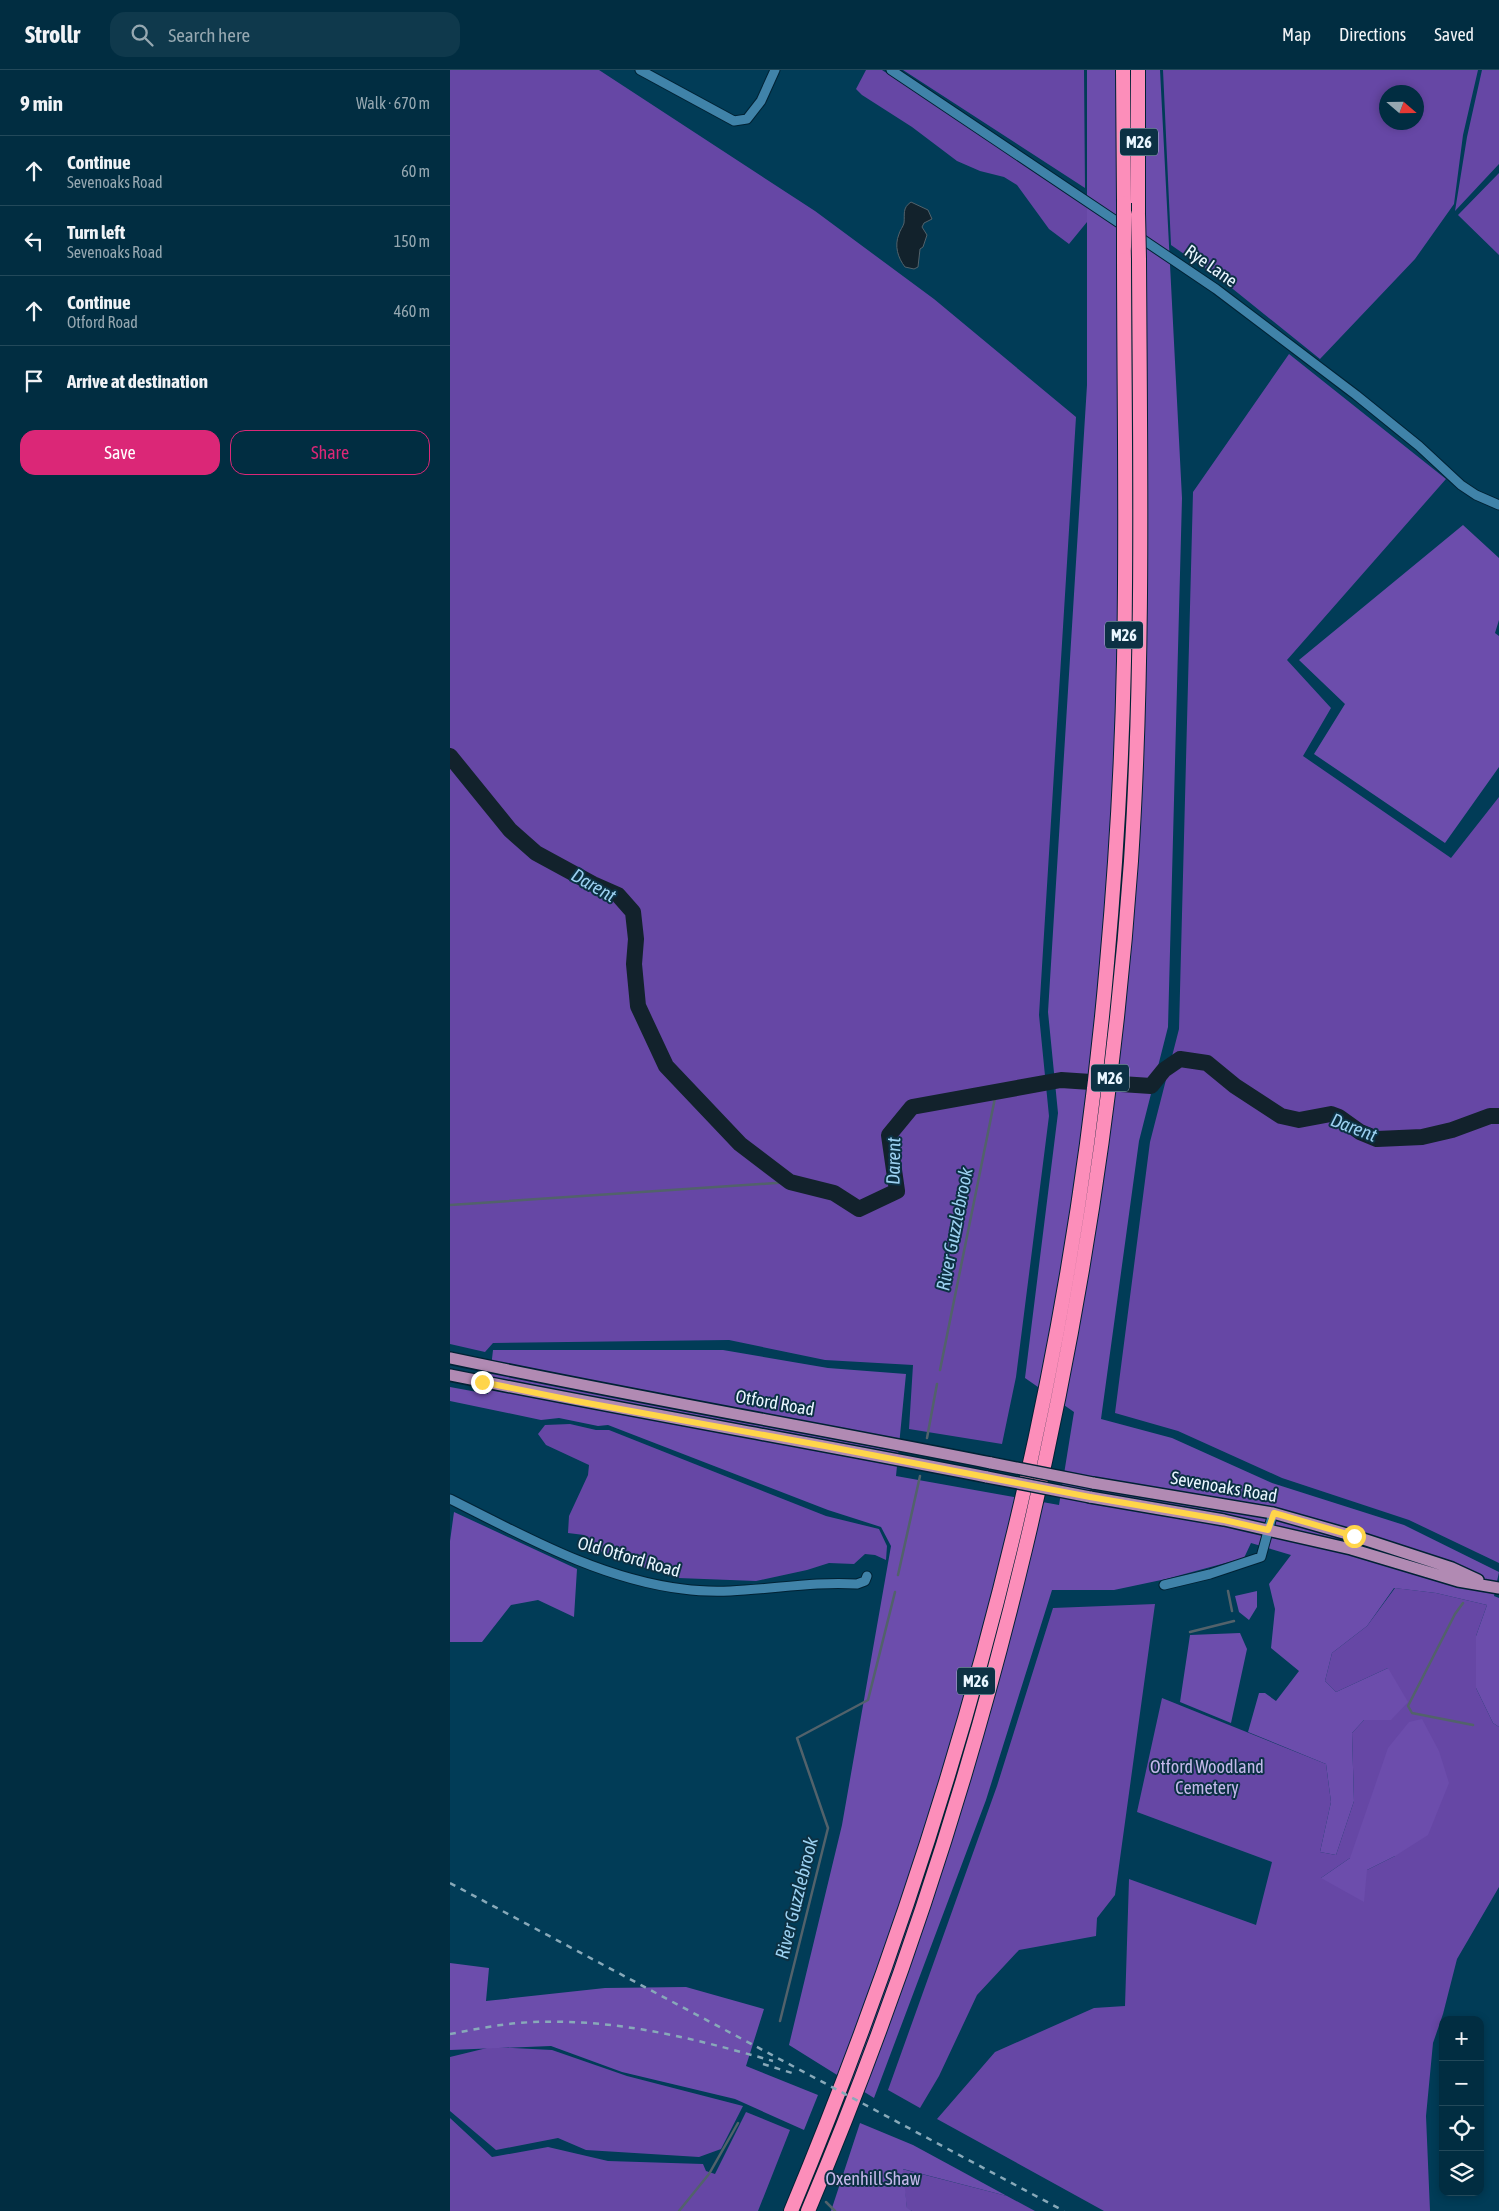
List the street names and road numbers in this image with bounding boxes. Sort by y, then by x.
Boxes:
road number: M26 [1120,128,1158,156]
street label: Rye Lane [1181,240,1242,291]
road number: M26 [1105,622,1143,648]
road number: M26 [1091,1064,1129,1091]
street label: Otford Road [734,1385,816,1420]
street label: Sevenoaks Road [1169,1467,1279,1506]
street label: Old Otford Road [575,1532,683,1581]
road number: M26 [957,1668,995,1694]

